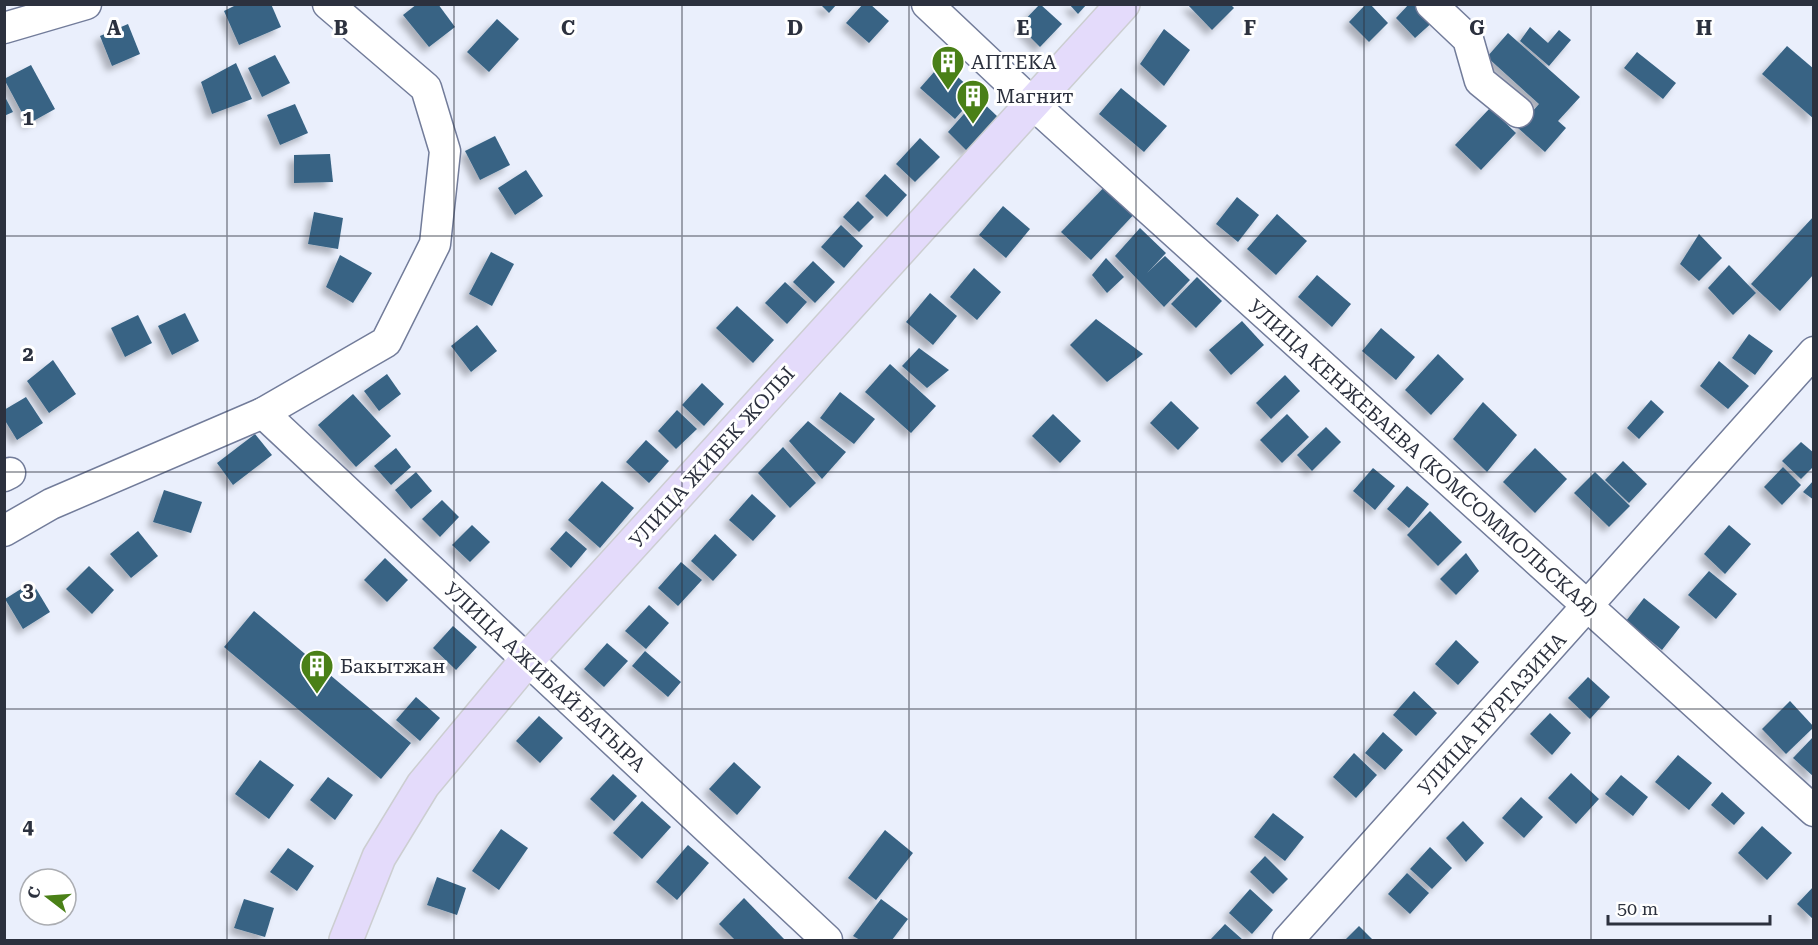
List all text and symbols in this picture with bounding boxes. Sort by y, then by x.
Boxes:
text: A [107,16,122,40]
text: B [334,16,348,40]
text: C [561,16,575,40]
text: D [787,16,803,40]
text: E [1017,16,1030,40]
text: F [1244,16,1256,40]
text: G [1469,16,1485,40]
text: H [1696,16,1712,40]
building icon: АПТЕКА [930,44,966,91]
place label: АПТЕКА [971,50,1057,74]
building icon: Магнит [955,78,991,125]
place label: Магнит [996,84,1074,108]
text: 1 [22,106,34,130]
street label: УЛИЦА КЕНЖЕБАЕВА (КОМСОММОЛЬСКАЯ) [1243,294,1603,622]
text: 2 [22,342,34,366]
street label: УЛИЦА ЖИБЕК ЖОЛЫ [624,362,800,552]
street label: УЛИЦА АЖИБАЙ БАТЫРА [439,577,651,777]
text: 3 [22,578,34,602]
street label: УЛИЦА НУРГАЗИНА [1413,628,1571,800]
building icon: Бакытжан [299,648,335,695]
place label: Бакытжан [340,654,445,678]
text: 4 [22,815,34,839]
north arrow [18,867,78,927]
text: С [23,885,45,901]
scale bar [1608,888,1770,926]
text: 50 m [1617,898,1658,919]

